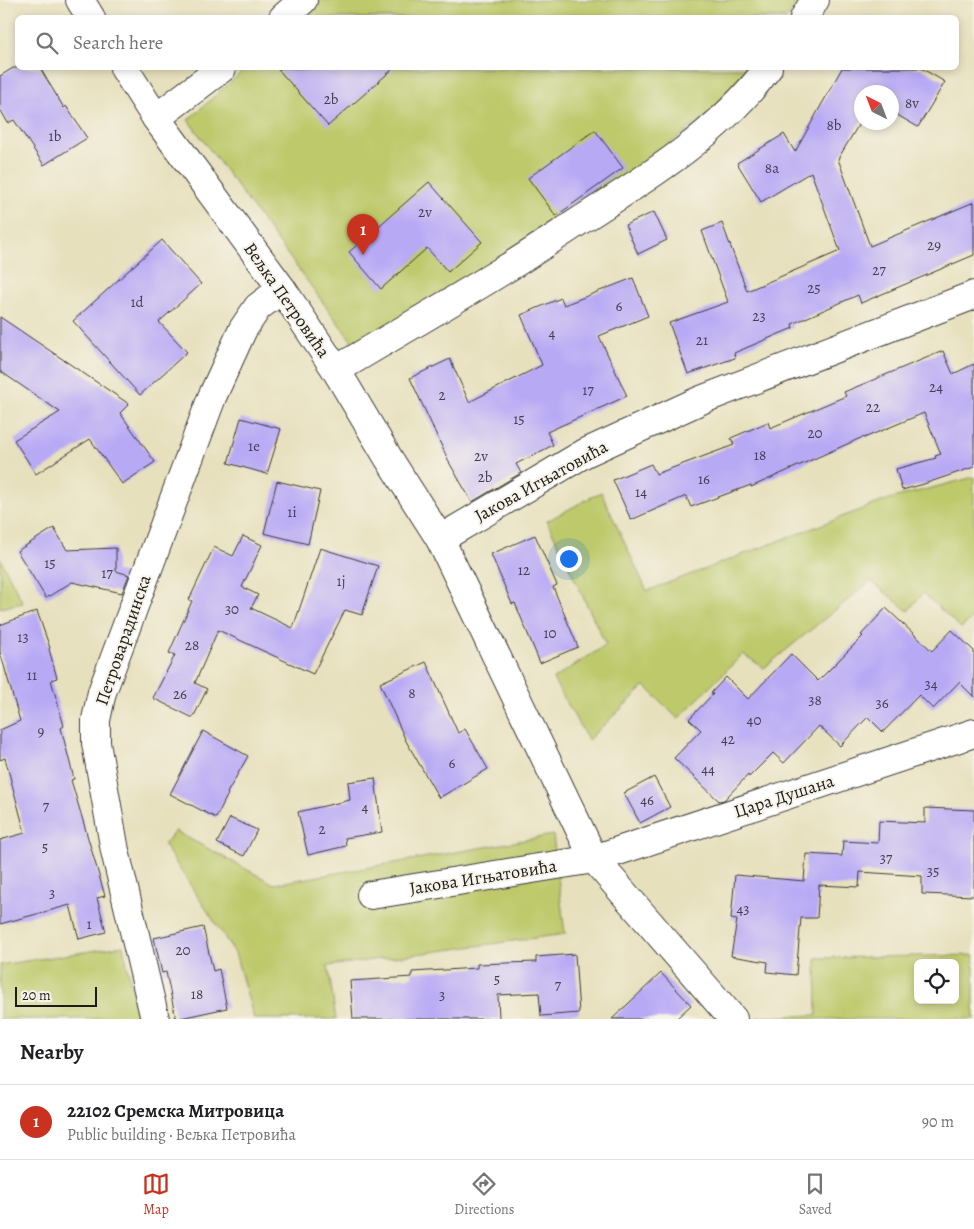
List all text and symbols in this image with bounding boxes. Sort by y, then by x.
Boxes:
search box [15,15,959,70]
icon: search [33,29,61,57]
text: Search here [73,30,163,56]
north arrow [854,85,899,130]
house number: 2b [324,89,339,109]
house number: 8v [905,93,919,113]
house number: 8b [827,115,842,135]
house number: 1b [49,126,62,146]
house number: 8a [765,158,779,178]
house number: 2v [418,202,432,222]
pin: 1 [347,214,379,255]
house number: 29 [927,235,941,255]
street label: Вељка Петровића [238,238,336,363]
house number: 27 [872,260,886,280]
house number: 25 [807,278,821,298]
house number: 1d [130,292,145,312]
house number: 6 [616,296,623,316]
house number: 23 [752,306,766,326]
house number: 4 [549,323,556,343]
house number: 21 [696,330,708,350]
house number: 24 [929,377,943,397]
house number: 17 [582,380,594,400]
house number: 2 [438,385,446,405]
house number: 22 [866,397,880,417]
house number: 15 [513,409,525,429]
house number: 20 [807,423,823,443]
street label: Јакова Игњатовића [470,434,612,528]
house number: 1e [248,436,260,456]
house number: 18 [754,445,766,465]
house number: 2v [474,446,488,466]
house number: 2b [478,467,493,487]
house number: 16 [698,469,710,489]
house number: 14 [635,482,647,502]
house number: 1i [287,502,297,522]
your location [556,546,582,572]
house number: 15 [44,553,56,573]
house number: 12 [518,560,530,580]
house number: 17 [101,563,113,583]
street label: Петроварадинска [89,571,157,709]
house number: 1j [337,571,345,591]
house number: 30 [225,599,239,619]
house number: 10 [543,623,557,643]
house number: 13 [17,627,29,647]
house number: 28 [185,635,199,655]
house number: 11 [27,665,37,685]
house number: 34 [924,674,938,694]
house number: 8 [408,683,416,703]
house number: 26 [173,684,187,704]
house number: 38 [808,690,822,710]
house number: 36 [875,693,889,713]
house number: 40 [747,710,761,730]
house number: 9 [38,721,45,741]
house number: 42 [721,729,735,749]
house number: 6 [449,753,456,773]
house number: 44 [701,759,715,779]
street label: Цара Душана [731,768,838,823]
house number: 46 [640,790,654,810]
house number: 7 [43,796,50,816]
house number: 4 [362,797,369,817]
house number: 2 [318,819,326,839]
house number: 5 [42,837,48,857]
house number: 37 [880,848,893,868]
street label: Јакова Игњатовића [408,853,559,900]
house number: 35 [927,861,939,881]
house number: 3 [49,883,55,903]
house number: 43 [736,899,750,919]
house number: 1 [86,914,92,934]
house number: 20 [175,940,191,960]
map controls [914,959,959,1004]
button: locate [914,959,959,1004]
house number: 5 [494,969,500,989]
house number: 7 [555,975,562,995]
scale bar [15,984,98,1007]
house number: 18 [191,984,203,1004]
house number: 3 [439,985,445,1005]
text: 20 m [22,986,51,1005]
text: Nearby [20,1038,83,1066]
text: 22102 Сремска Митровица [67,1098,284,1124]
text: 1 [33,1111,39,1133]
text: 90 m [922,1111,954,1133]
text: Public building · Вељка Петровића [67,1124,296,1146]
tab: Map [142,1170,170,1219]
tab: Directions [454,1170,514,1219]
tab: Saved [799,1170,832,1219]

